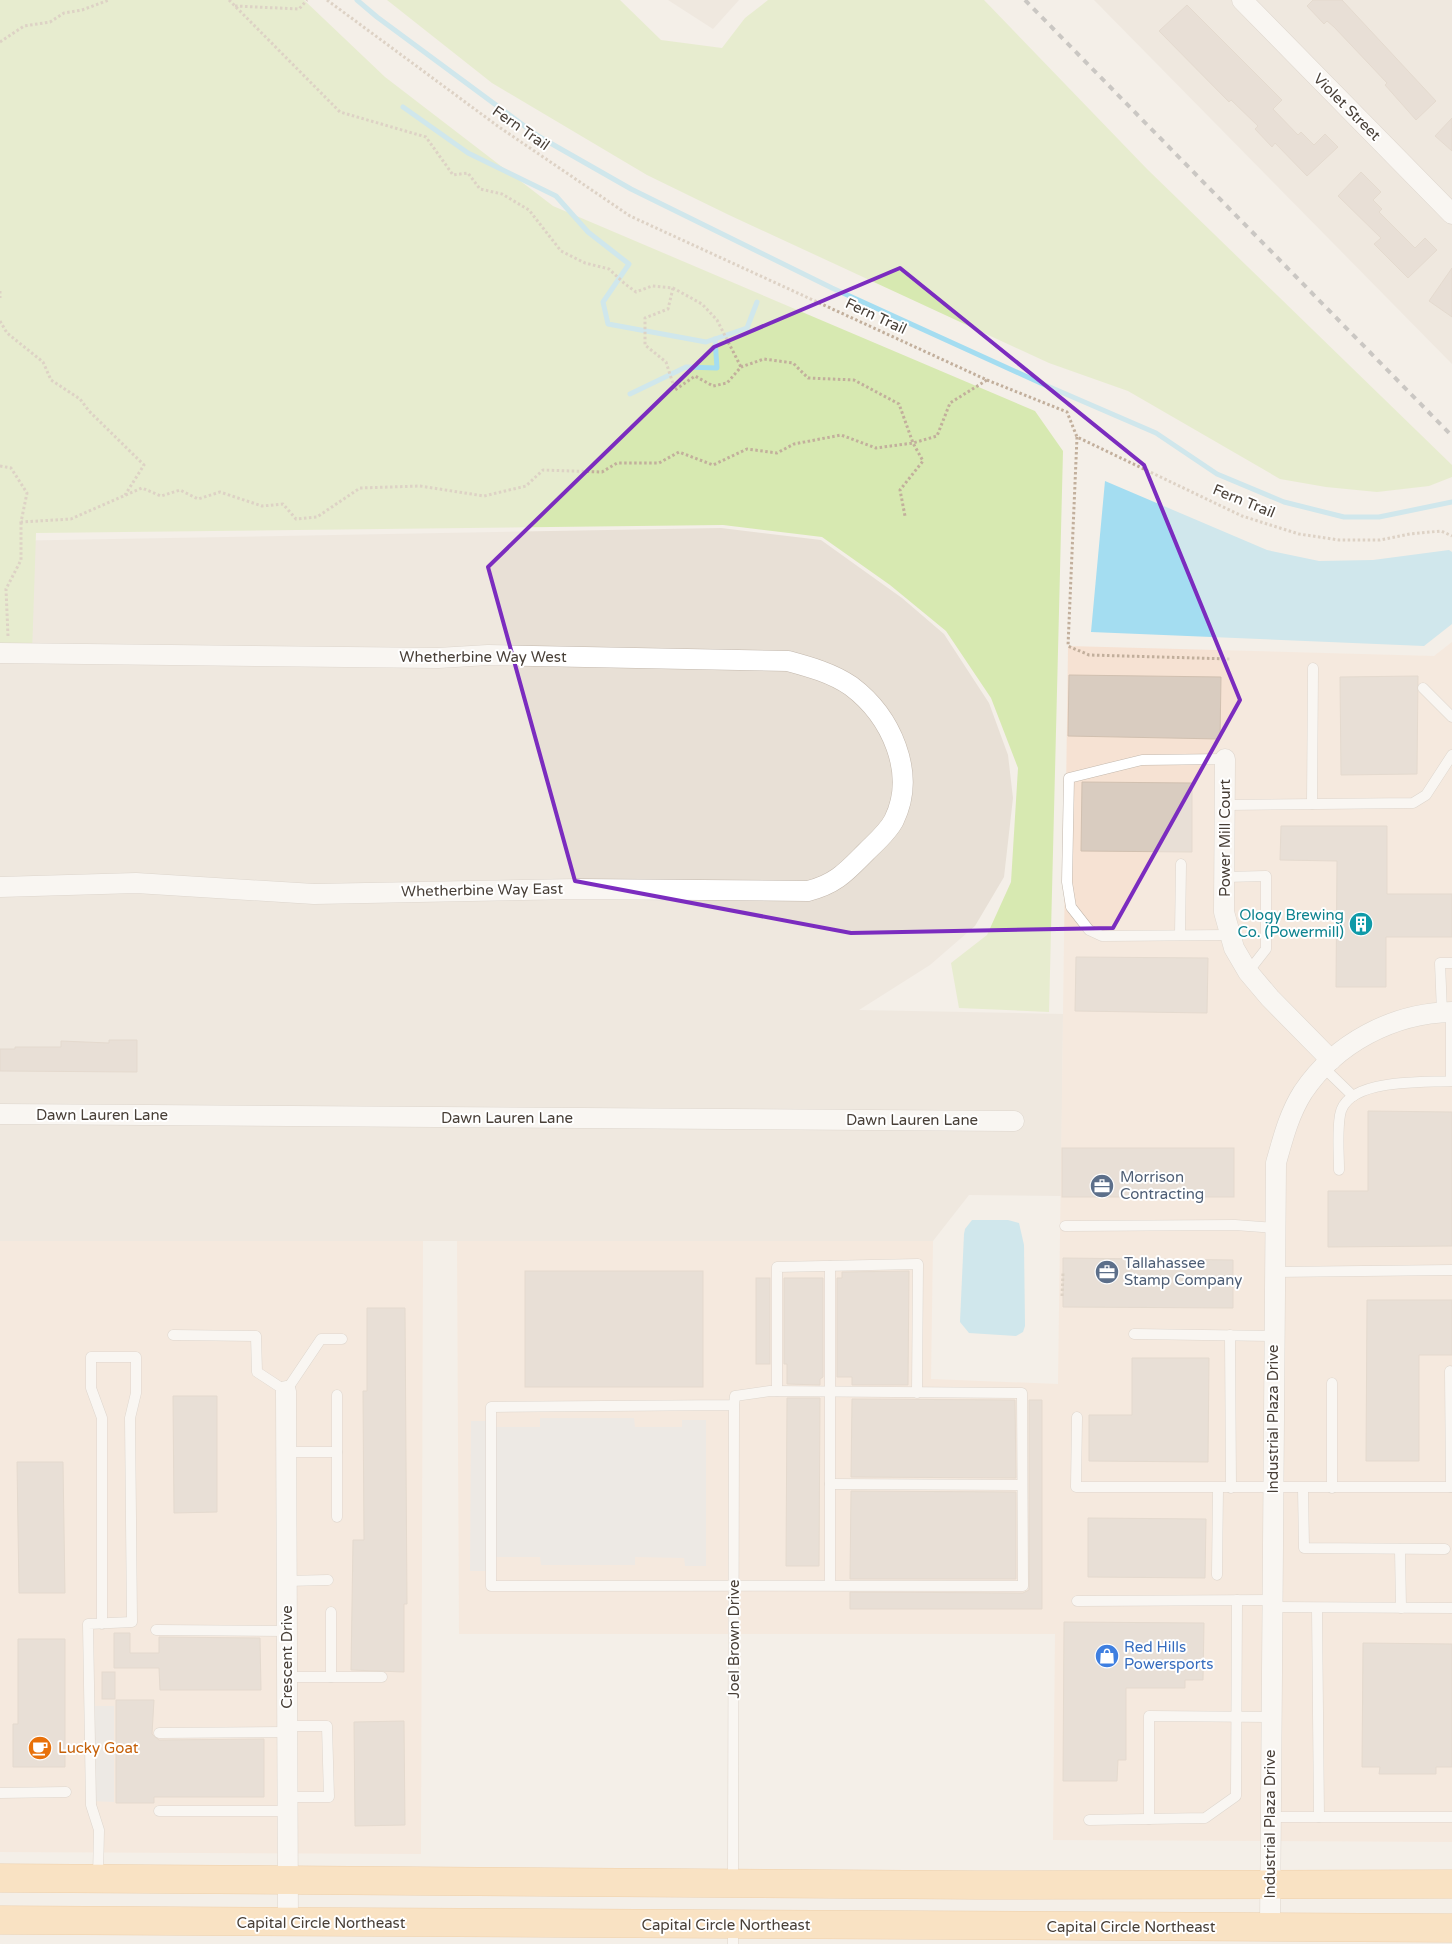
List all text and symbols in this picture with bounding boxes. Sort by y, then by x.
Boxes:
street label: Violet Street [1310,70,1385,145]
street label: Fern Trail [489,102,553,154]
street label: Fern Trail [842,294,910,338]
street label: Fern Trail [1210,480,1278,522]
street label: Whetherbine Way West [399,648,567,666]
street label: Power Mill Court [1216,779,1234,897]
street label: Whetherbine Way East [401,880,564,900]
place label: Ology Brewing Co. (Powermill) [1238,906,1344,941]
building icon: Ology Brewing Co. (Powermill) [1348,911,1374,937]
street label: Dawn Lauren Lane [36,1106,168,1124]
street label: Dawn Lauren Lane [441,1109,573,1127]
street label: Dawn Lauren Lane [846,1111,978,1129]
place label: Morrison Contracting [1120,1168,1204,1203]
office icon: Morrison Contracting [1089,1173,1115,1199]
place label: Tallahassee Stamp Company [1124,1254,1242,1289]
office icon: Tallahassee Stamp Company [1094,1259,1120,1285]
street label: Industrial Plaza Drive [1264,1344,1282,1494]
street label: Joel Brown Drive [725,1580,743,1698]
street label: Crescent Drive [278,1605,296,1709]
place label: Red Hills Powersports [1124,1638,1213,1673]
shop icon: Red Hills Powersports [1094,1643,1120,1669]
cafe icon: Lucky Goat [27,1735,53,1761]
place label: Lucky Goat [58,1739,139,1757]
street label: Industrial Plaza Drive [1261,1749,1279,1899]
street label: Capital Circle Northeast [236,1914,406,1932]
street label: Capital Circle Northeast [641,1916,811,1934]
street label: Capital Circle Northeast [1046,1918,1216,1936]

